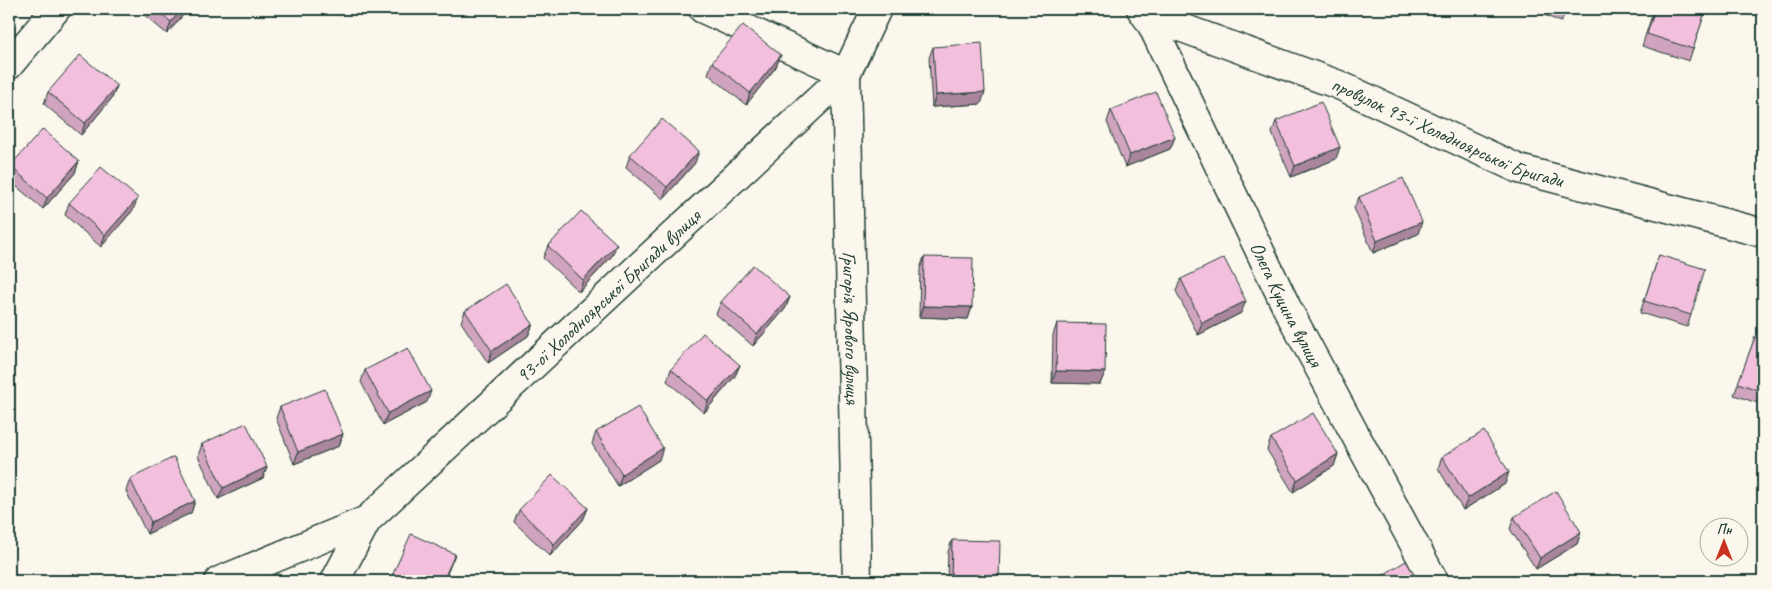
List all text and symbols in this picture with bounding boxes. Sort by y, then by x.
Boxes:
street label: провулок 93-ї Холодноярської Бригади [1328,71,1567,193]
street label: 93-ої Холодноярської Бригади вулиця [510,202,707,388]
street label: Олега Куцина вулиця [1245,238,1329,372]
street label: Григорія Ярового вулиця [837,251,866,405]
north arrow [1700,518,1750,568]
text: Пн [1717,521,1732,538]

